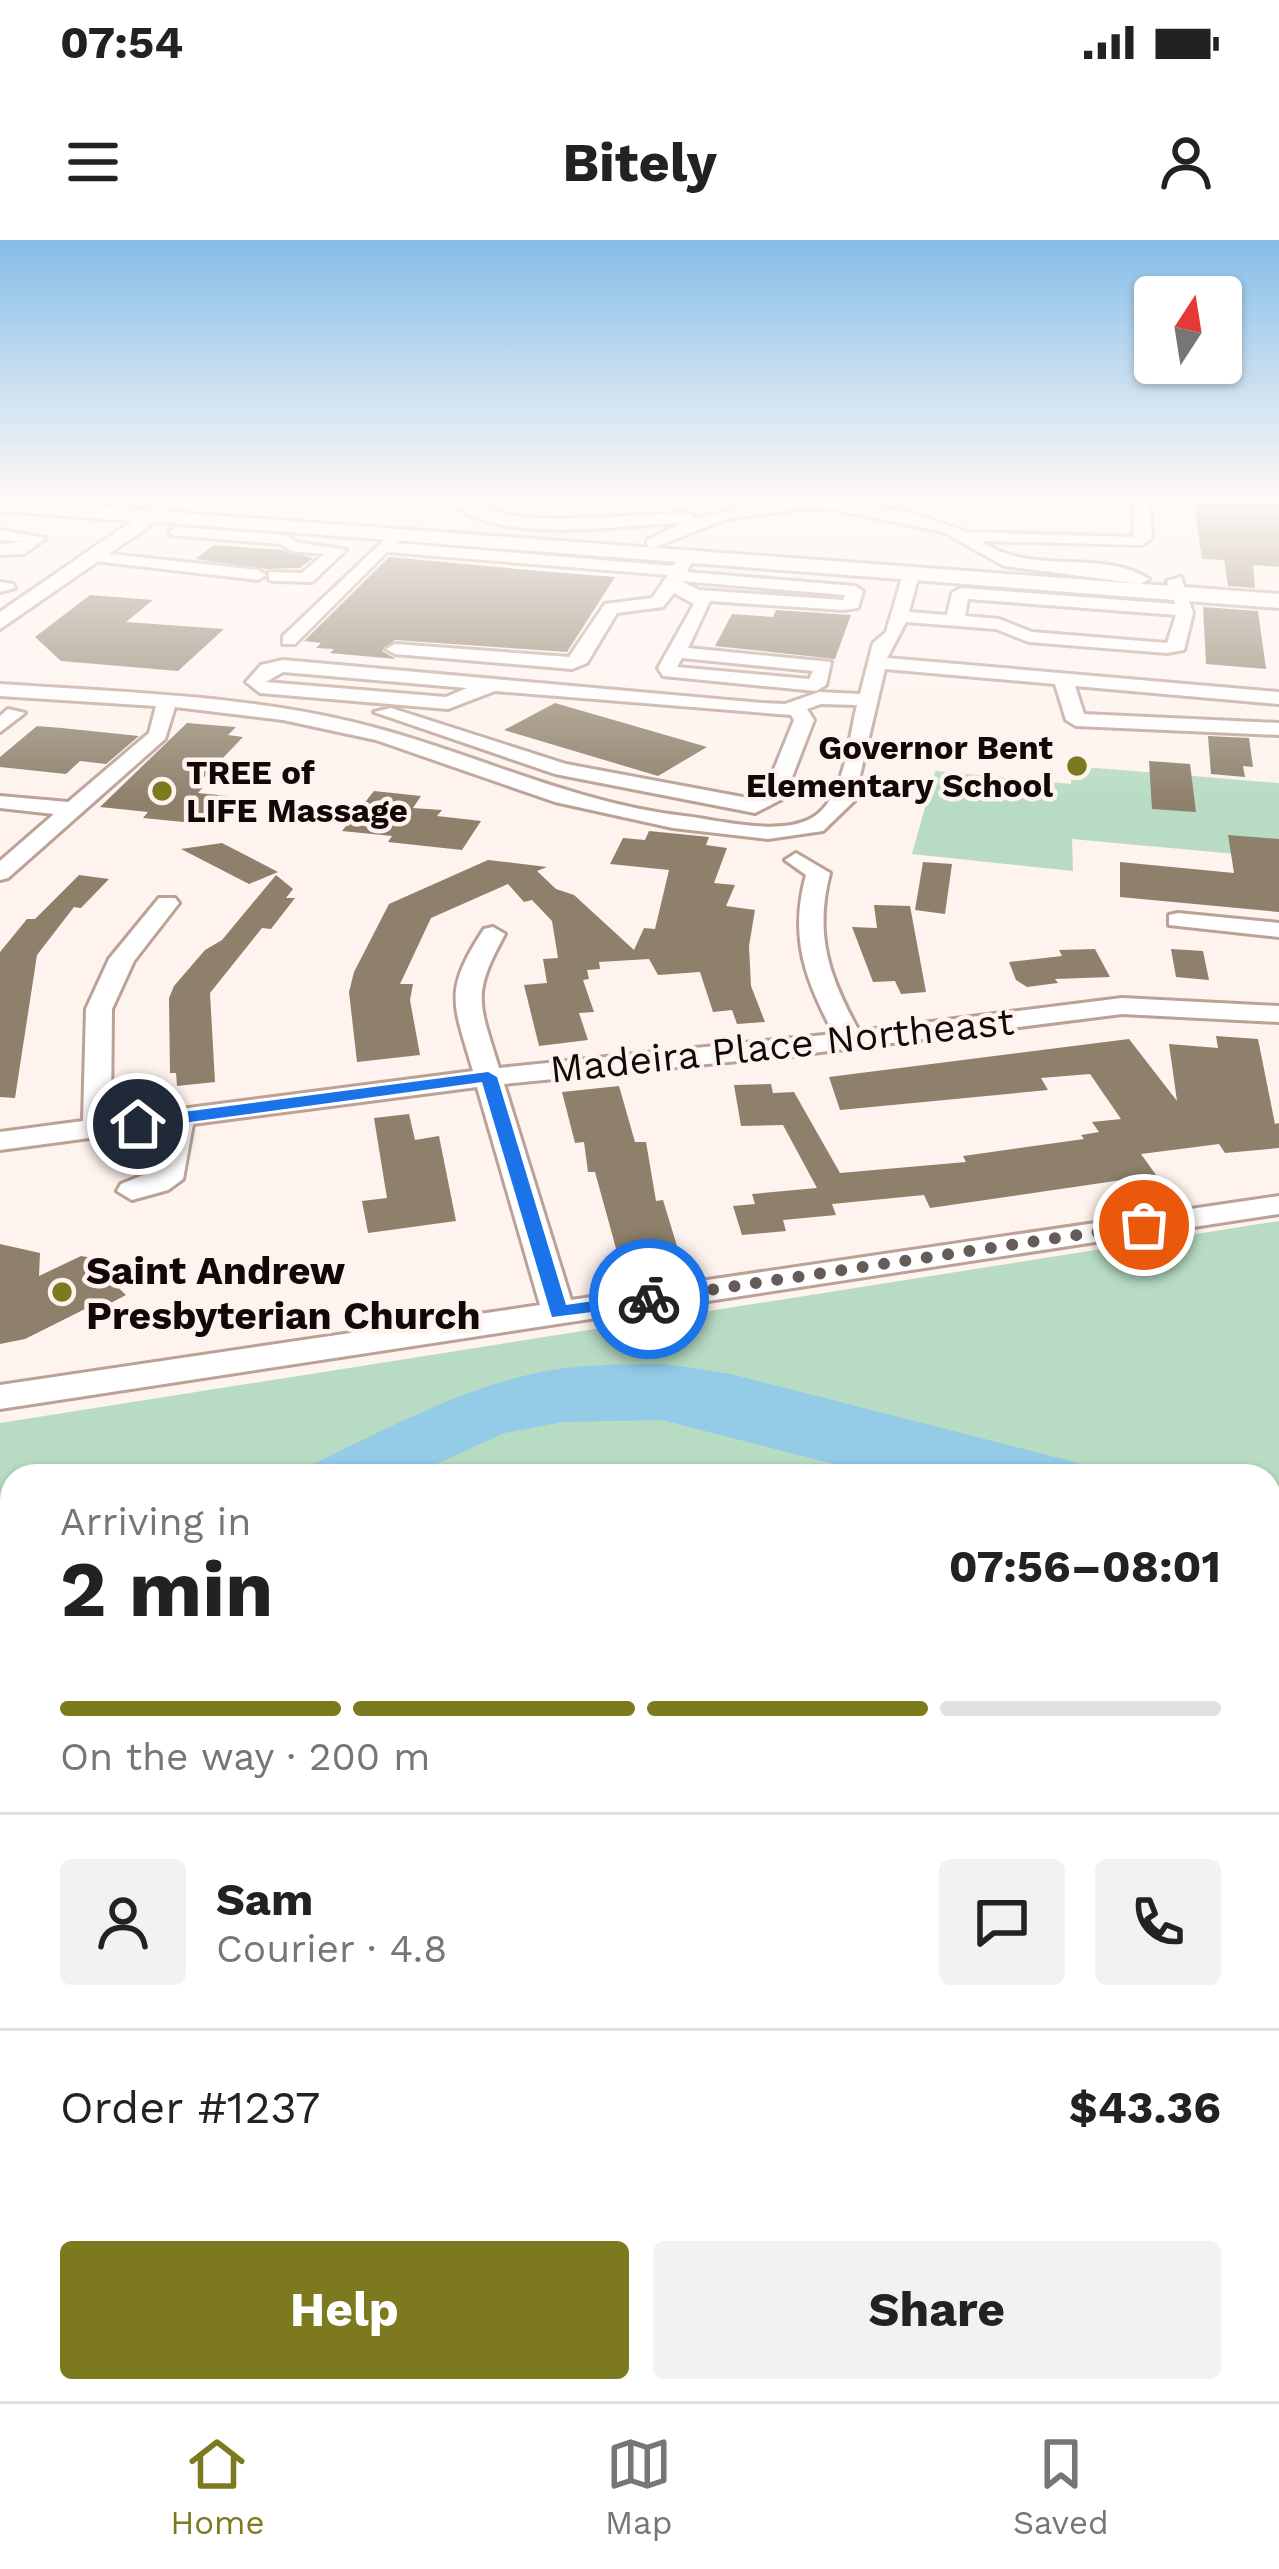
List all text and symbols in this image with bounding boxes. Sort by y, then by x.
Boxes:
text: 07:54 [60,16,183,69]
icon: menu [60,129,126,195]
icon: person [1153,129,1219,195]
text: Bitely [562,131,717,194]
north arrow [1134,276,1242,384]
map controls [1134,276,1242,384]
place label: Governor Bent Elementary School [746,728,1054,805]
place label: TREE of LIFE Massage [186,753,408,830]
marker: Governor Bent Elementary School [1064,753,1090,779]
marker: TREE of LIFE Massage [149,778,175,804]
street label: Madeira Place Northeast [548,998,1016,1092]
pin [87,1073,189,1175]
icon: home [105,1091,171,1157]
pin [1093,1174,1195,1276]
icon: bag [1111,1192,1177,1258]
courier [589,1239,709,1359]
place label: Saint Andrew Presbyterian Church [86,1248,481,1338]
icon: bike [616,1266,682,1332]
marker: Saint Andrew Presbyterian Church [49,1279,75,1305]
text: Arriving in [60,1499,251,1544]
text: 07:56–08:01 [949,1540,1221,1593]
text: 2 min [60,1543,273,1635]
text: On the way · 200 m [60,1734,430,1779]
button: person [60,1859,186,1985]
button: chat [939,1859,1065,1985]
button: phone [1095,1859,1221,1985]
text: Sam [216,1873,313,1926]
text: Courier · 4.8 [216,1926,447,1971]
text: Order #1237 [60,2081,320,2134]
text: $43.36 [1069,2081,1221,2134]
button: Help [60,2241,629,2379]
button: Share [653,2241,1221,2379]
tab: Home [170,2431,265,2542]
tab: Map [605,2431,672,2542]
tab: Saved [1013,2431,1109,2542]

